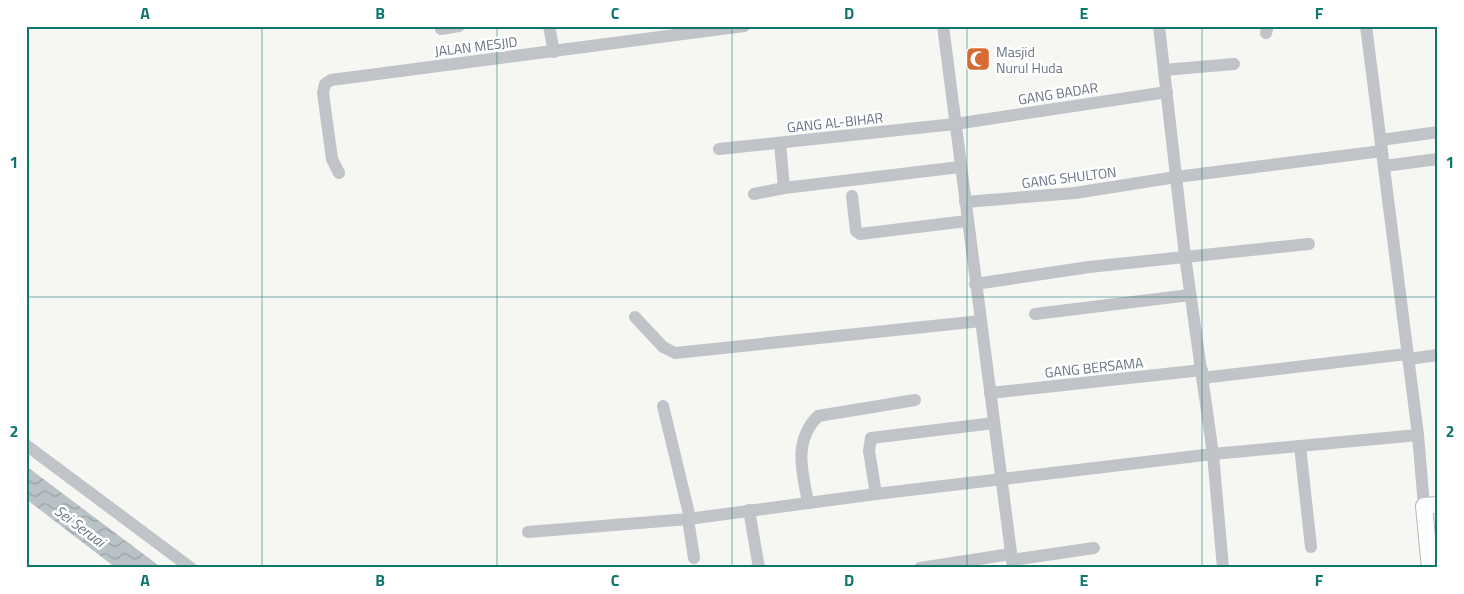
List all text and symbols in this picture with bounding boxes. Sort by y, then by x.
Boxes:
text: A [140,1,150,25]
text: B [375,1,385,25]
text: C [611,1,620,25]
text: D [844,1,854,25]
text: E [1080,1,1089,25]
text: F [1315,1,1324,25]
street label: JALAN MESJID [433,30,519,62]
place label: Masjid Nurul Huda [996,41,1063,78]
mosque icon: Masjid Nurul Huda [965,46,991,72]
street label: GANG BADAR [1016,76,1100,110]
street label: GANG AL-BIHAR [786,106,884,138]
text: 1 [10,150,18,174]
text: 1 [1446,150,1454,174]
street label: GANG SHULTON [1020,161,1118,193]
street label: GANG BERSAMA [1044,351,1145,383]
text: 2 [10,419,18,443]
text: 2 [1446,419,1454,443]
water label: Sei Seruai [50,499,112,554]
text: A [140,568,150,592]
text: B [375,568,385,592]
text: C [611,568,620,592]
text: D [844,568,854,592]
text: E [1080,568,1089,592]
text: F [1315,568,1324,592]

